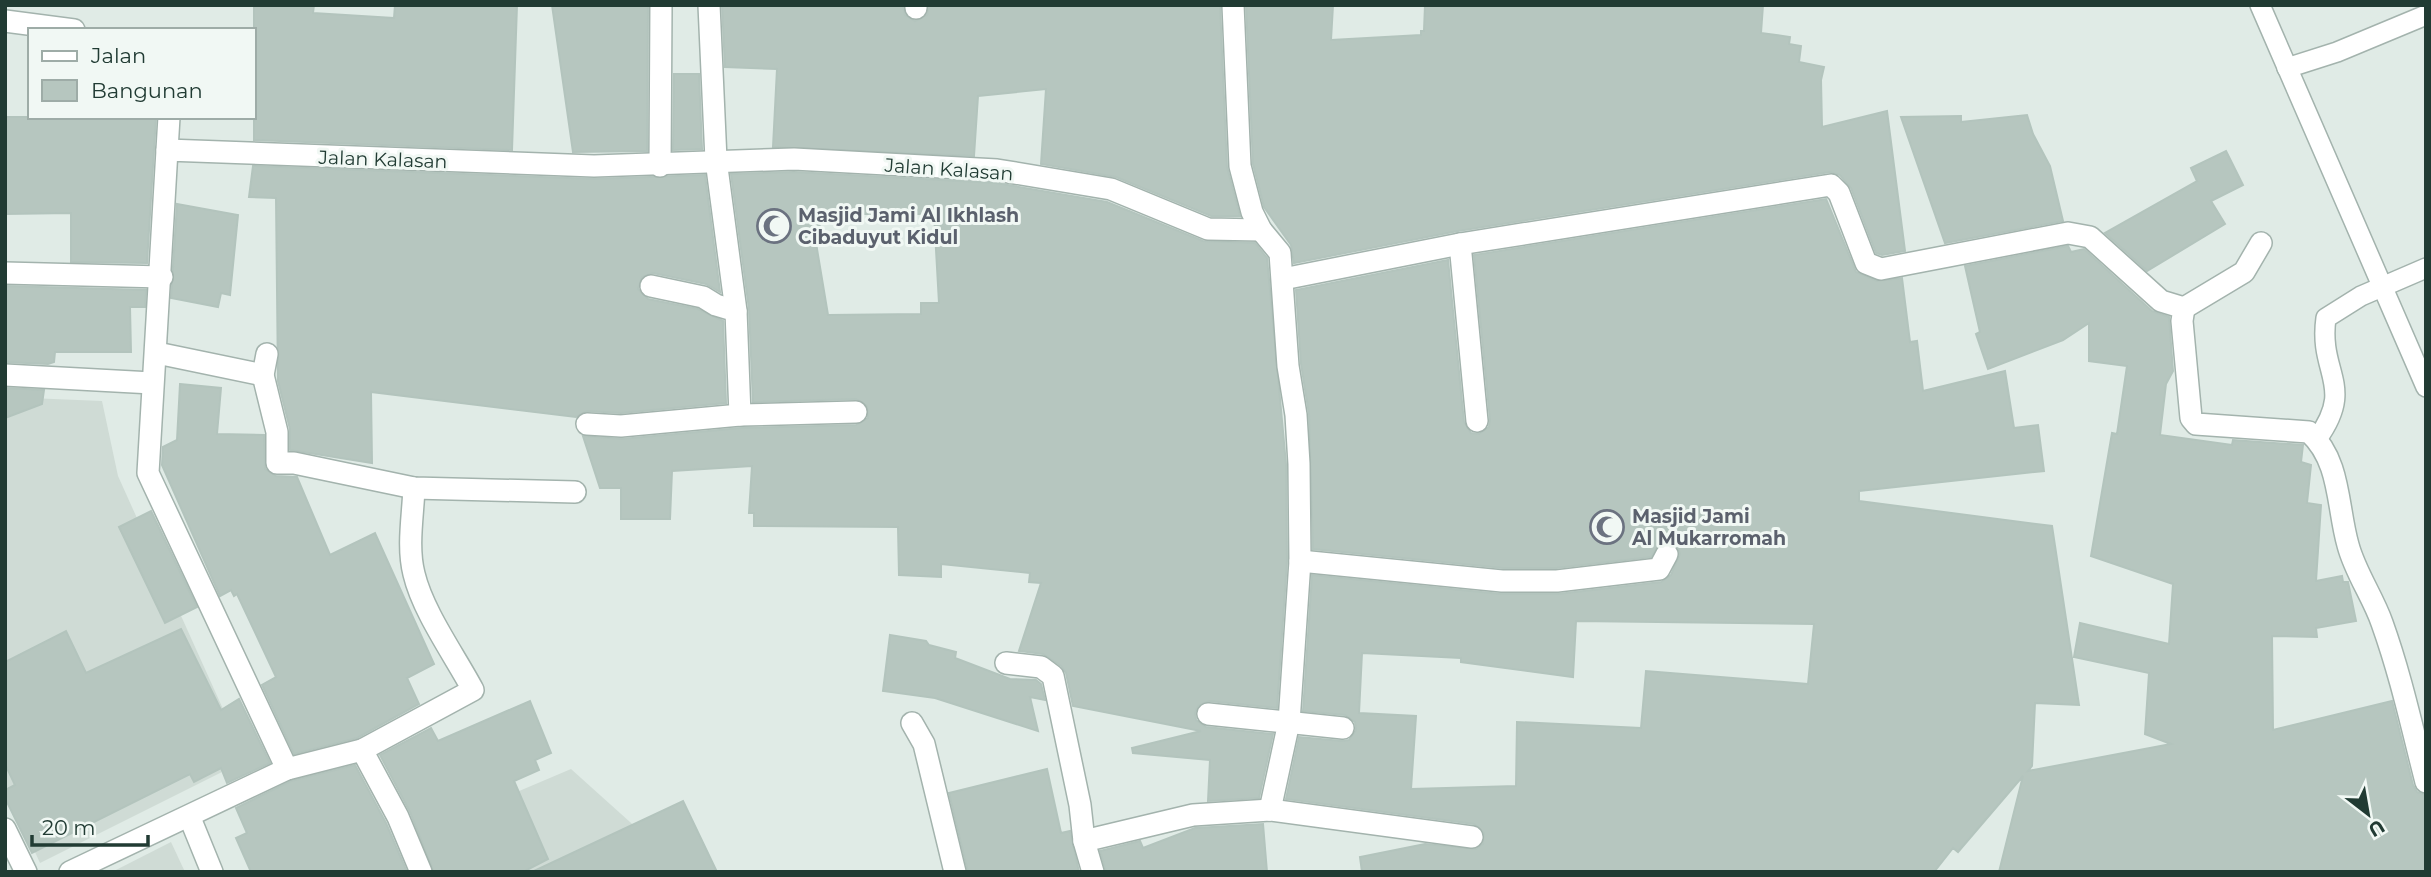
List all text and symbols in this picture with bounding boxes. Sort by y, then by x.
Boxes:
legend [28,28,256,119]
text: Jalan [90,43,146,68]
text: Bangunan [91,78,203,103]
street label: Jalan Kalasan [317,146,448,173]
street label: Jalan Kalasan [883,153,1014,185]
place label: Masjid Jami Al Ikhlash Cibaduyut Kidul [798,204,1019,249]
mosque icon: Masjid Jami Al Ikhlash Cibaduyut Kidul [755,207,793,245]
place label: Masjid Jami Al Mukarromah [1631,505,1786,550]
mosque icon: Masjid Jami Al Mukarromah [1588,508,1626,546]
north arrow [2333,779,2403,849]
scale bar [32,804,147,848]
text: U [2364,814,2389,842]
text: 20 m [42,815,96,840]

